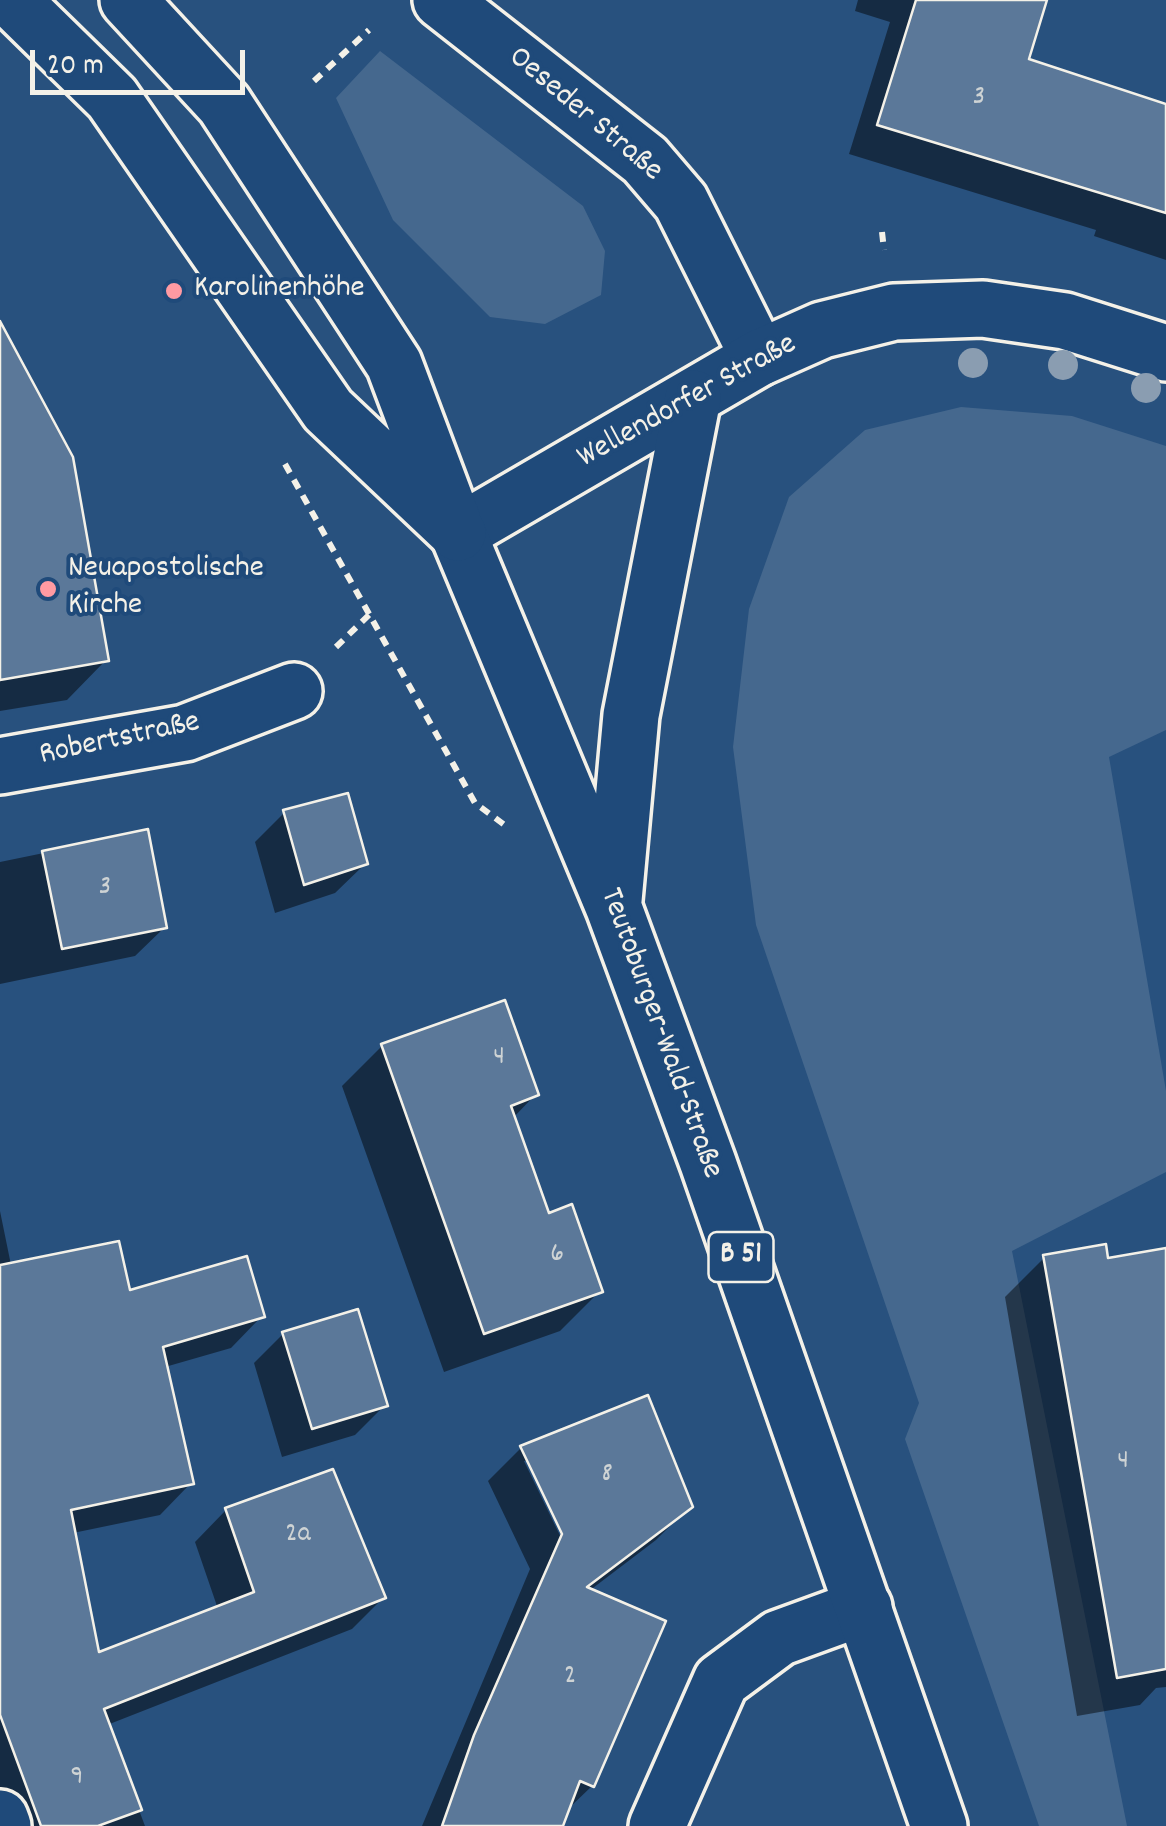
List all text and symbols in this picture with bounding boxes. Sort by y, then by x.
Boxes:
scale bar [35,30,250,92]
street label: Oeseder Straße [499,40,669,192]
text: 20 m [47,46,104,89]
house number: 3 [973,82,985,116]
place label: Karolinenhöhe [194,272,365,310]
marker: Karolinenhöhe [163,280,185,302]
street label: Wellendorfer Straße [572,327,804,479]
place label: Neuapostolische Kirche [68,552,264,627]
marker: Neuapostolische Kirche [37,578,59,600]
street label: Robertstraße [36,705,204,777]
house number: 3 [99,872,111,906]
street label: Teutoburger-Wald-Straße [589,884,729,1184]
house number: 4 [493,1042,505,1076]
road number: B 51 [708,1232,774,1282]
house number: 6 [550,1239,564,1273]
house number: 4 [1117,1446,1129,1480]
house number: 8 [601,1459,613,1493]
house number: 2a [285,1519,311,1553]
house number: 2 [564,1661,576,1695]
house number: 9 [71,1762,83,1796]

